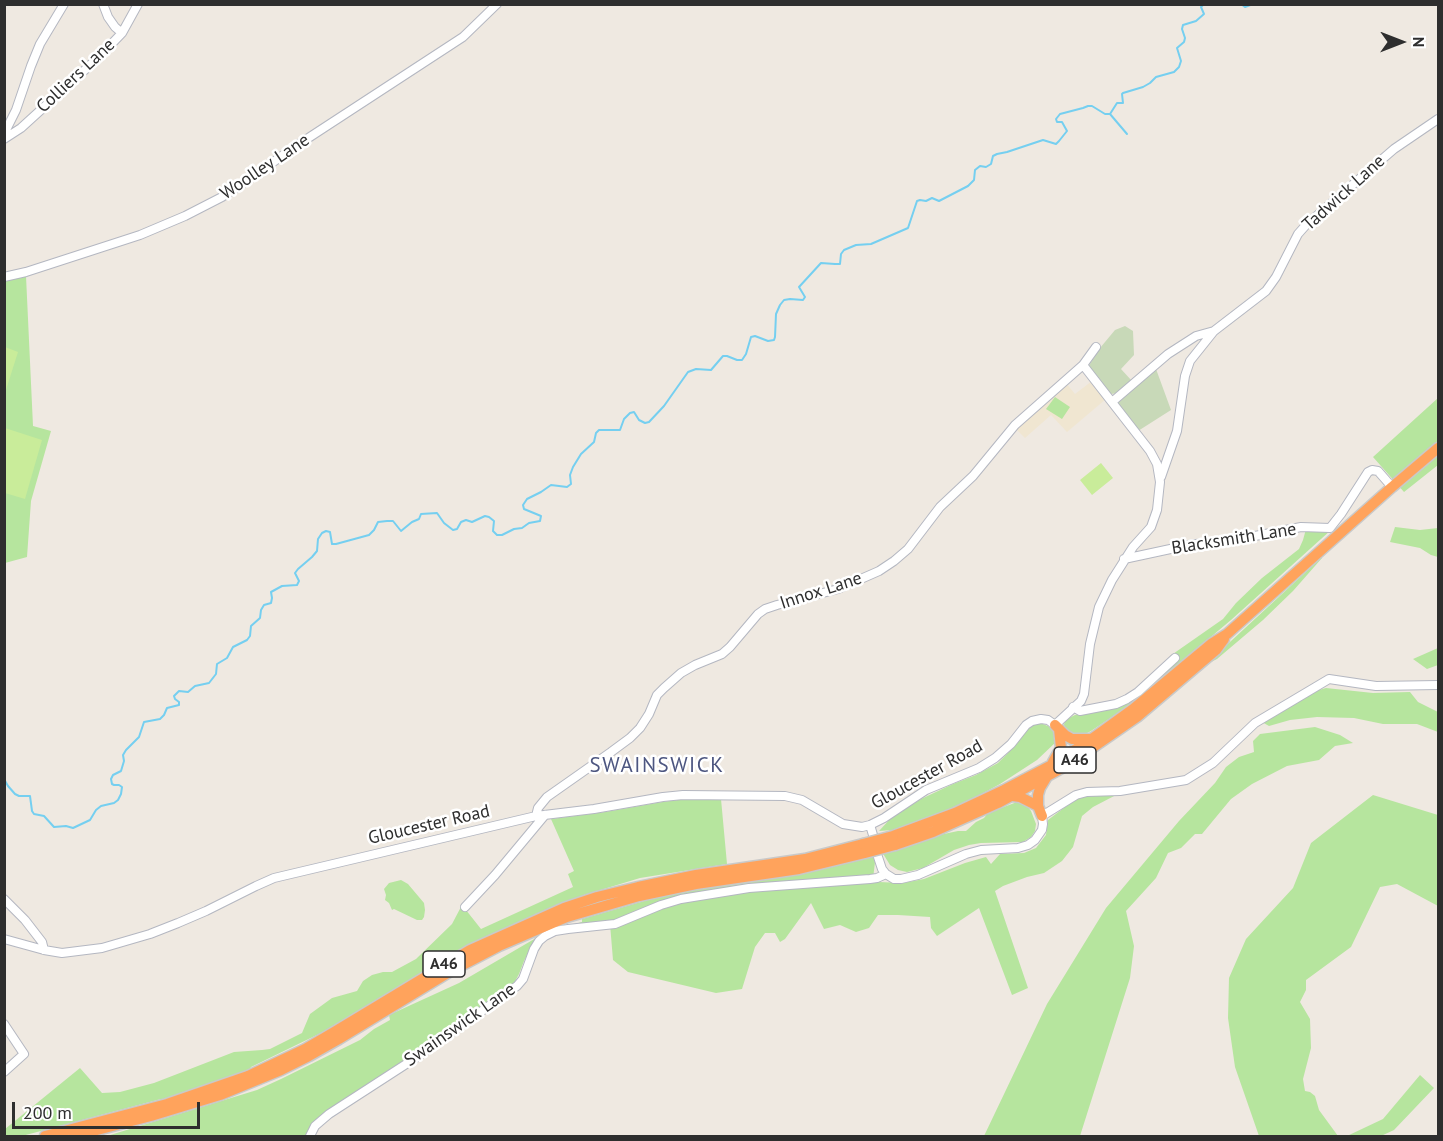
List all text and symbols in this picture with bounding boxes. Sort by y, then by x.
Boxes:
north arrow [1371,12,1431,72]
street label: Colliers Lane [32,34,120,118]
text: N [1409,37,1429,47]
street label: Woolley Lane [216,129,314,205]
street label: Tadwick Lane [1298,150,1390,236]
street label: Blacksmith Lane [1170,518,1298,560]
street label: Innox Lane [777,568,865,614]
street label: Gloucester Road [867,735,987,815]
road number: A46 [1054,747,1096,773]
district label: SWAINSWICK [590,753,724,779]
street label: Gloucester Road [366,801,492,849]
road number: A46 [423,951,465,977]
street label: Swainswick Lane [400,979,520,1071]
scale bar [15,1090,202,1128]
text: 200 m [23,1101,72,1124]

